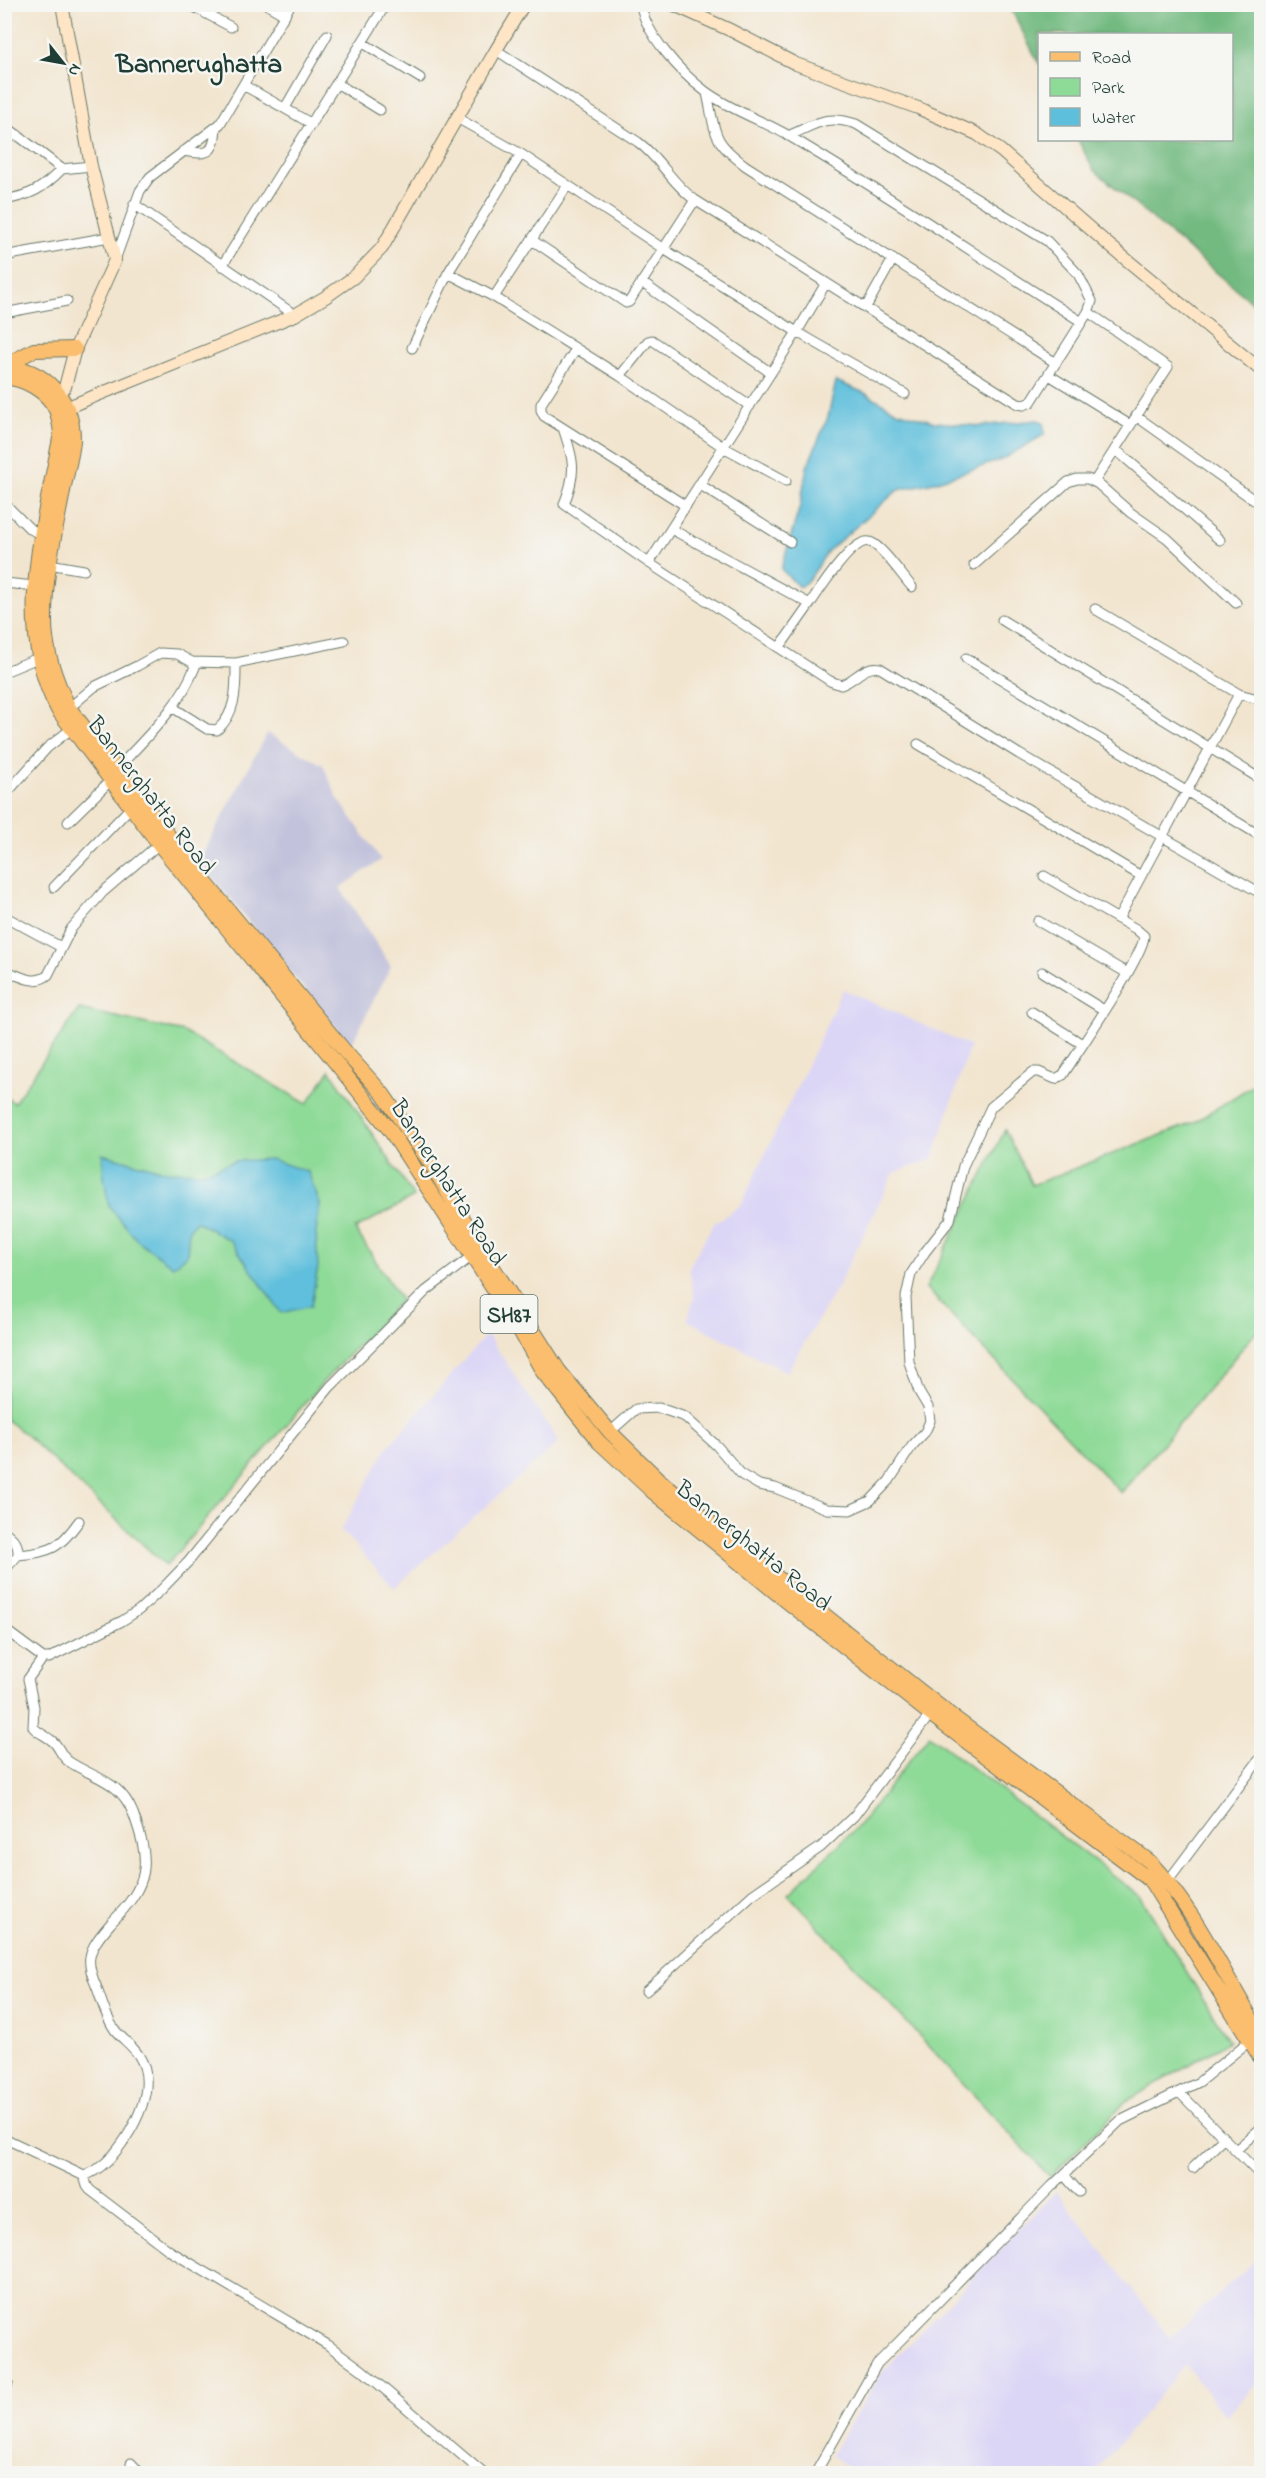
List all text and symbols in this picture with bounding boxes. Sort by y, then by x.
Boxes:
north arrow [33,33,93,93]
legend [1038,33,1233,141]
district label: Bannerughatta [114,46,282,86]
text: Road [1092,46,1131,72]
text: N [61,59,87,81]
text: Park [1092,76,1125,102]
text: Water [1092,106,1136,132]
street label: Bannerghatta Road [76,709,223,884]
street label: Bannerghatta Road [379,1092,514,1274]
road number: SH87 [480,1295,538,1333]
street label: Bannerghatta Road [666,1472,839,1621]

